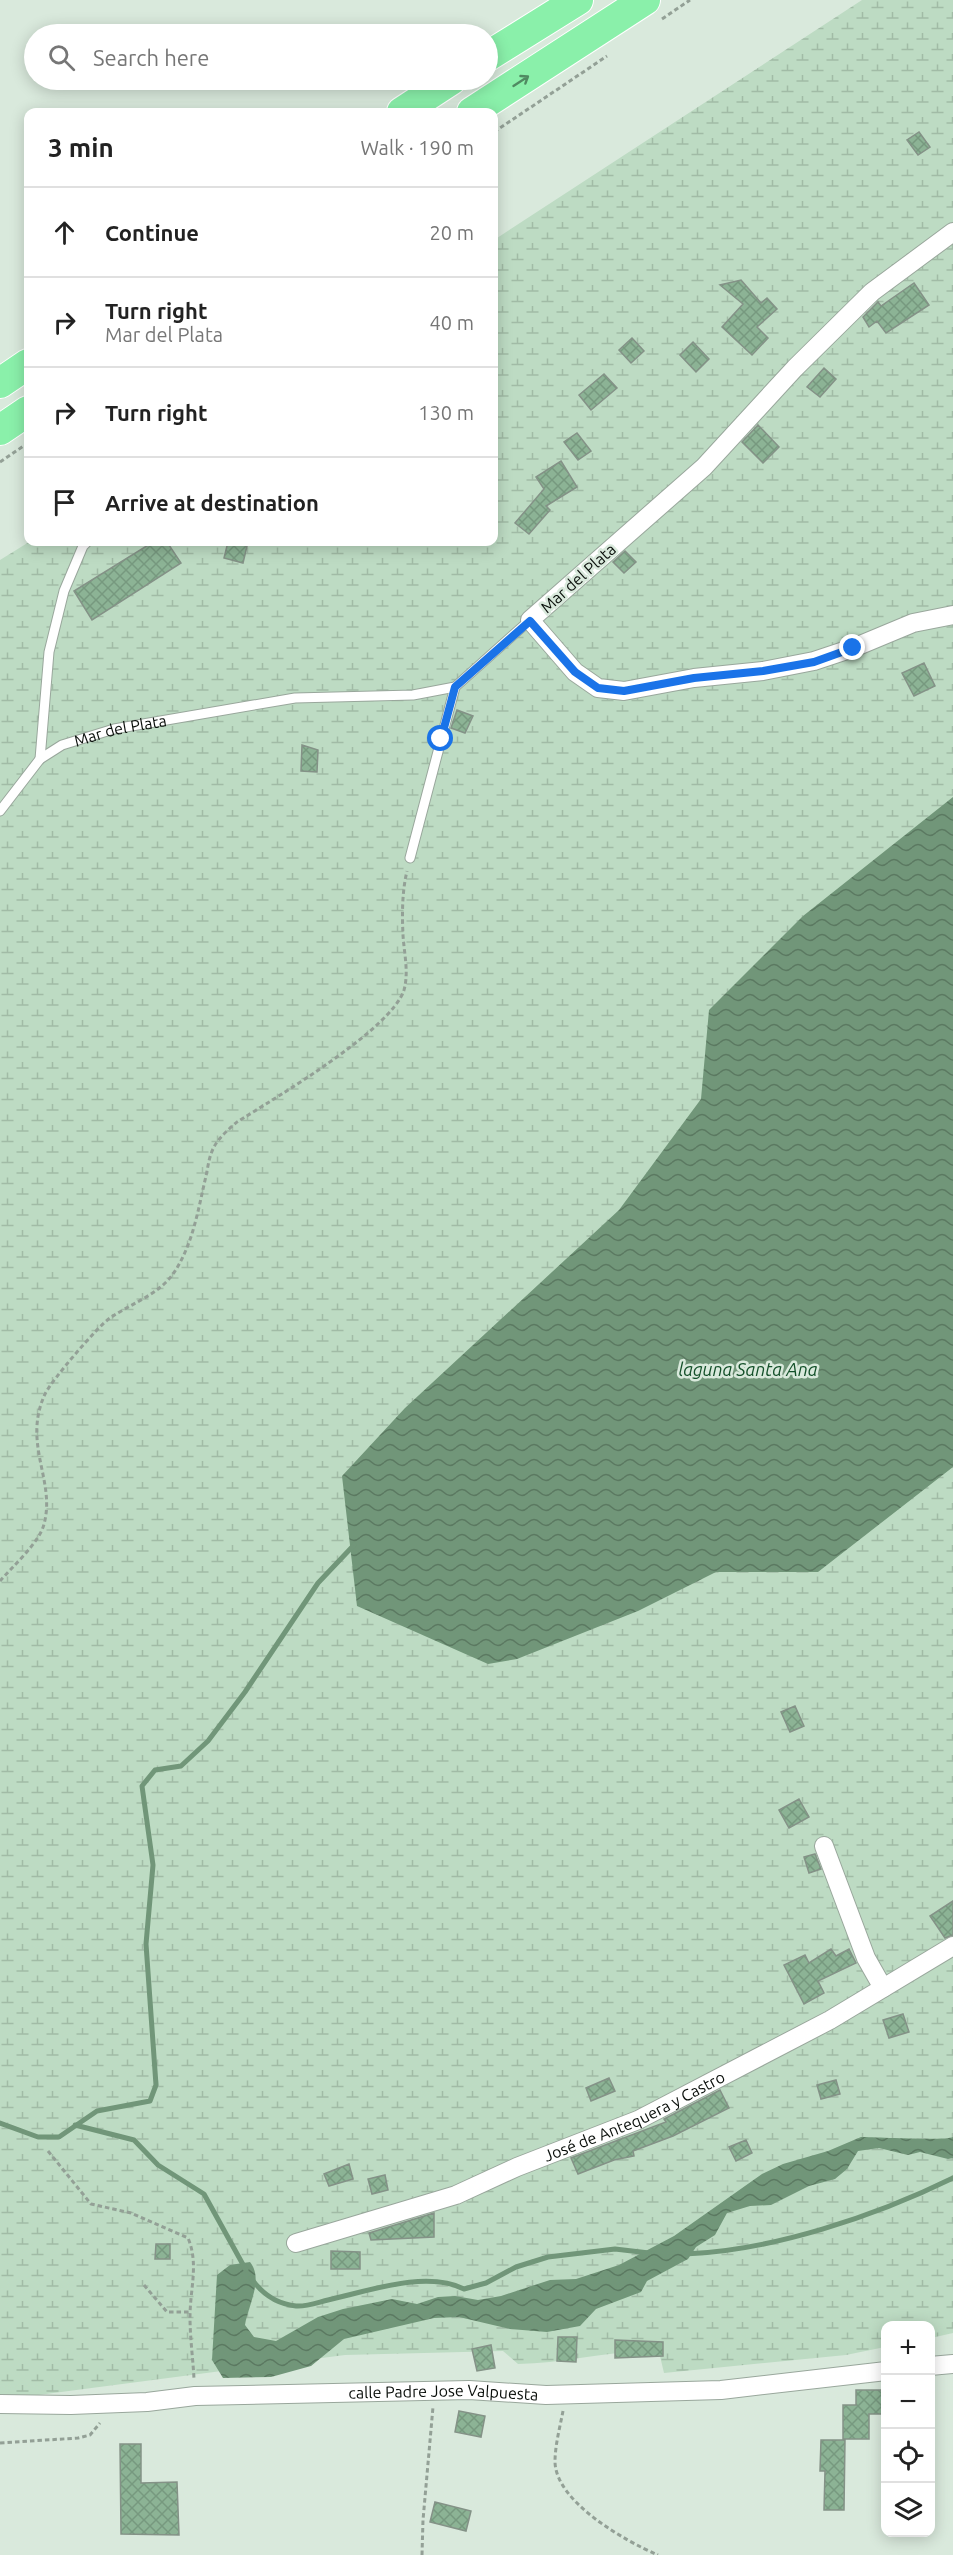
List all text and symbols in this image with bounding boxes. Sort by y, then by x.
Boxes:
search box [24,24,498,90]
icon: search [45,41,78,74]
text: Search here [93,45,209,70]
one-way arrow [512,74,529,86]
text: 3 min [48,133,114,162]
text: Walk · 190 m [361,136,474,159]
icon: ahead [48,216,81,249]
text: Continue [105,220,199,245]
text: 20 m [430,221,474,244]
text: Turn right [105,298,207,323]
icon: right [48,306,81,339]
text: 40 m [430,311,474,334]
text: Mar del Plata [105,323,223,346]
icon: right [48,396,81,429]
text: Turn right [105,400,207,425]
text: 130 m [418,401,474,424]
icon: arrive [48,486,81,519]
text: Arrive at destination [105,490,319,515]
street label: Mar del Plata [537,540,619,616]
route end [839,634,865,660]
street label: Mar del Plata [72,711,168,750]
route start [427,725,453,751]
water label: laguna Santa Ana [678,1359,818,1379]
street label: José de Antequera y Castro [541,2067,728,2165]
map controls [881,2321,935,2537]
button: + [881,2321,935,2375]
button: − [881,2375,935,2429]
street label: calle Padre Jose Valpuesta [348,2381,539,2403]
button: locate [881,2429,935,2483]
button: layers [881,2483,935,2537]

